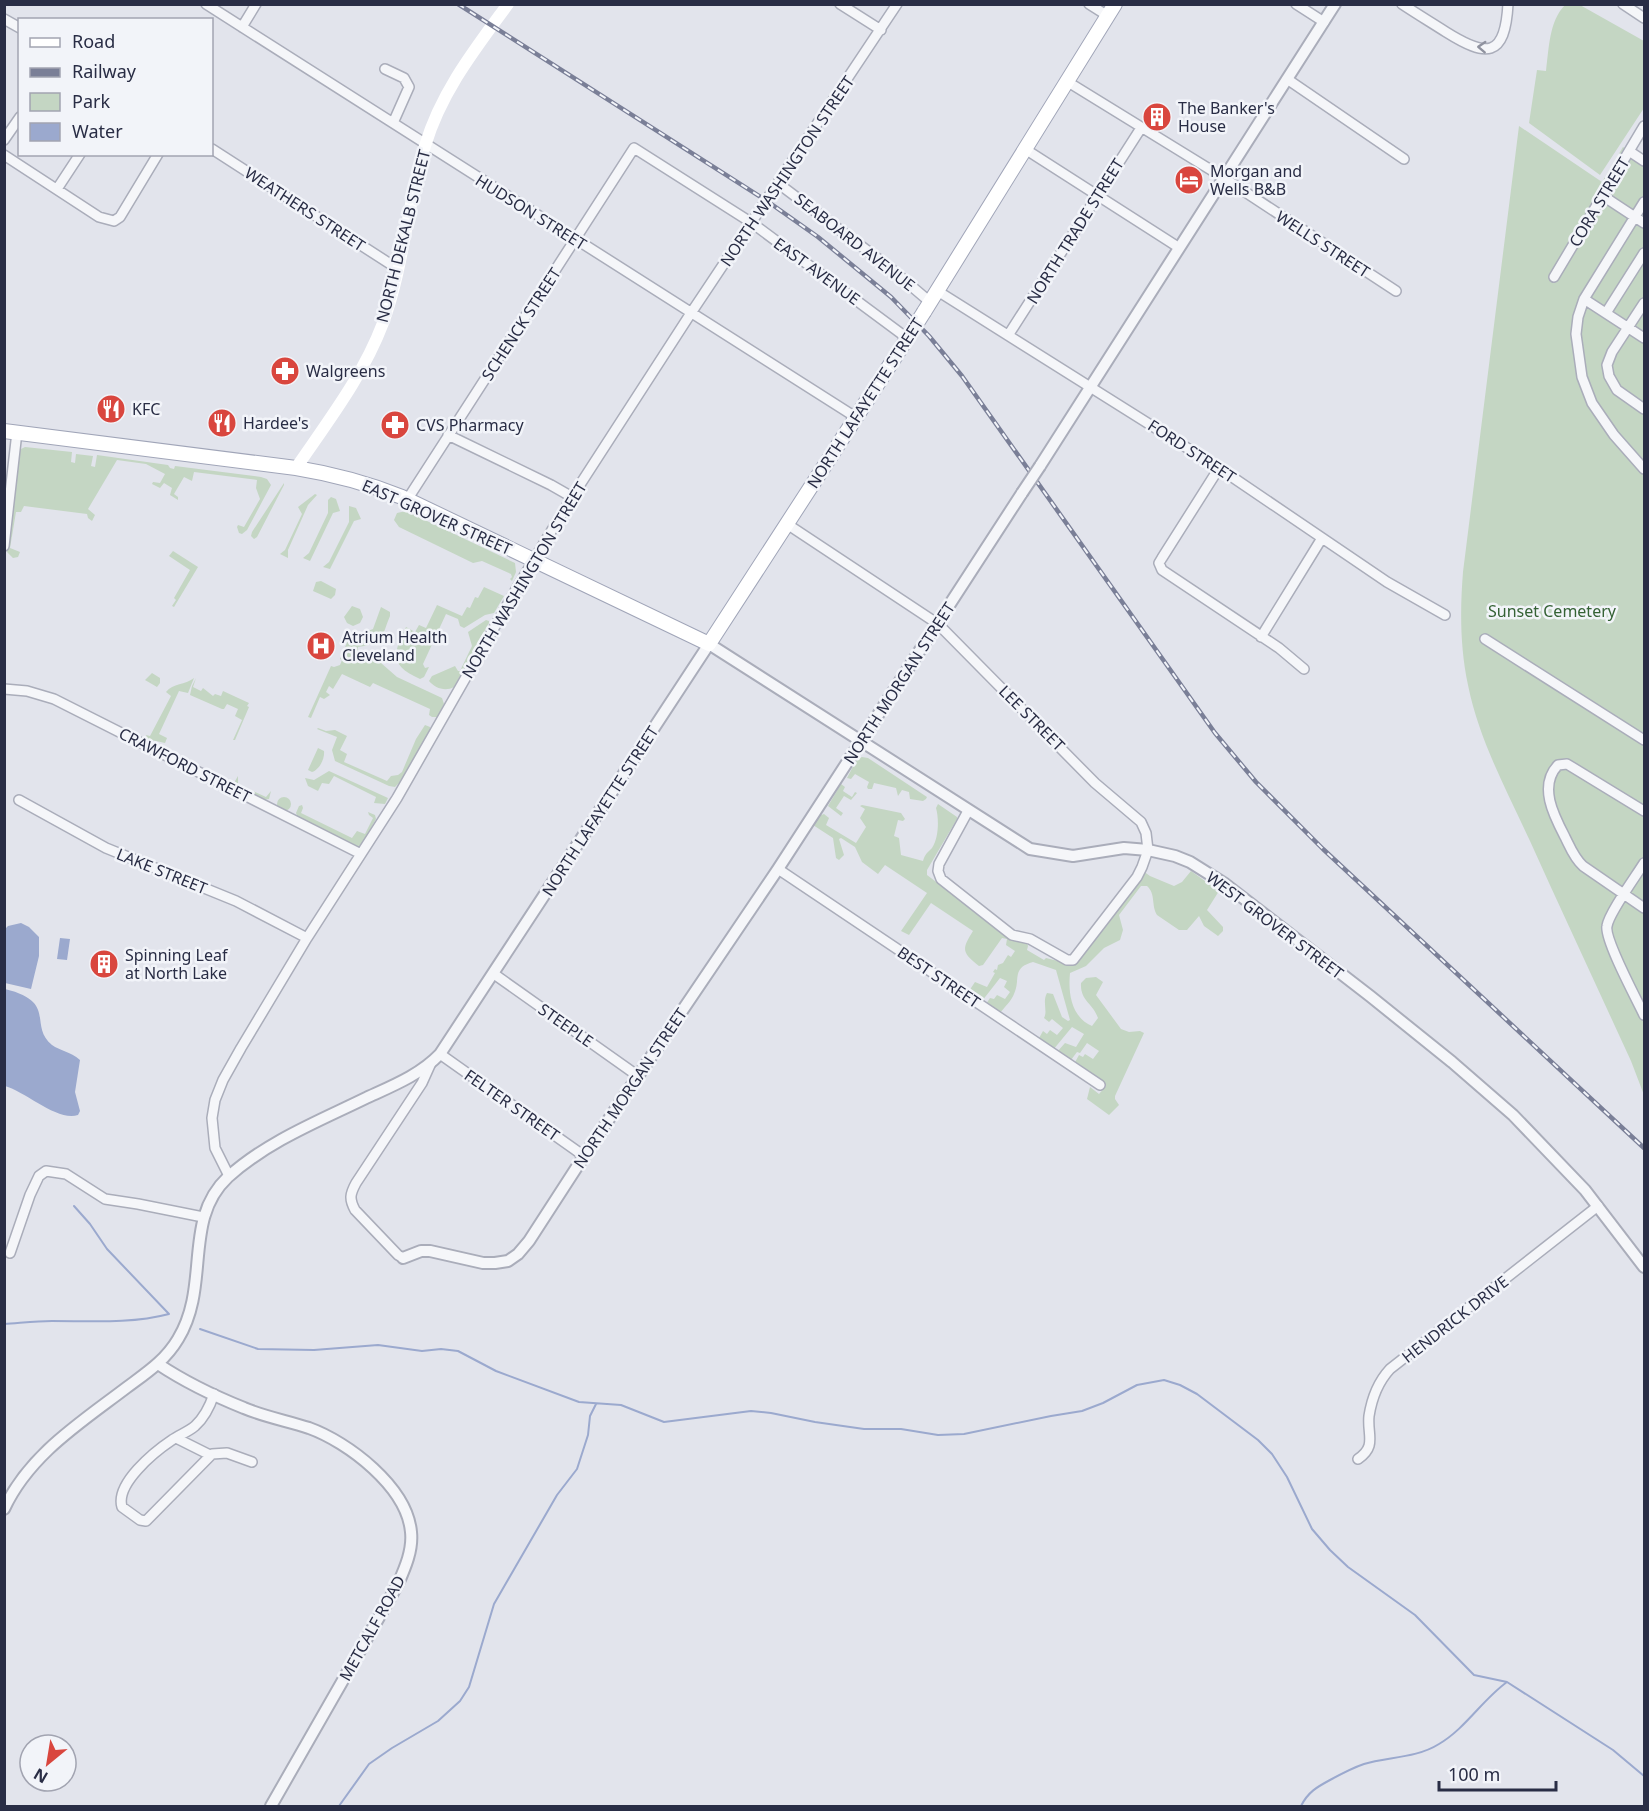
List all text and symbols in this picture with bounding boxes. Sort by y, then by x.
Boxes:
legend [18,18,213,156]
text: Road [72,29,115,53]
one-way arrow [1477,41,1486,54]
text: Railway [72,59,137,83]
street label: NORTH WASHINGTON STREET [715,71,859,271]
text: Park [72,89,110,113]
place label: The Banker's House [1178,97,1275,137]
building icon: The Banker's House [1141,101,1173,133]
text: Water [72,119,123,143]
street label: NORTH DEKALB STREET [371,147,435,325]
street label: CORA STREET [1564,153,1634,251]
street label: NORTH TRADE STREET [1021,154,1129,308]
place label: Morgan and Wells B&B [1210,160,1302,200]
street label: WEATHERS STREET [240,162,370,256]
hotel icon: Morgan and Wells B&B [1173,164,1205,196]
street label: HUDSON STREET [471,169,591,255]
street label: SEABOARD AVENUE [790,188,920,296]
street label: WELLS STREET [1272,205,1374,283]
street label: EAST AVENUE [769,232,865,310]
street label: SCHENCK STREET [476,263,566,385]
street label: NORTH LAFAYETTE STREET [802,314,928,492]
pharmacy icon: Walgreens [269,355,301,387]
place label: Walgreens [306,360,385,382]
restaurant icon: KFC [95,393,127,425]
place label: KFC [132,398,160,420]
restaurant icon: Hardee's [206,407,238,439]
pharmacy icon: CVS Pharmacy [379,409,411,441]
place label: Hardee's [243,412,309,434]
place label: CVS Pharmacy [416,414,524,436]
street label: FORD STREET [1144,414,1240,488]
street label: EAST GROVER STREET [359,474,515,560]
street label: NORTH WASHINGTON STREET [456,478,592,682]
street label: NORTH MORGAN STREET [838,598,960,768]
park label: Sunset Cemetery [1488,600,1617,622]
place label: Atrium Health Cleveland [342,626,447,666]
hospital icon: Atrium Health Cleveland [305,630,337,662]
street label: LEE STREET [994,680,1070,756]
street label: CRAWFORD STREET [115,722,255,808]
street label: NORTH LAFAYETTE STREET [537,722,663,900]
street label: LAKE STREET [113,843,211,899]
street label: WEST GROVER STREET [1202,866,1348,984]
street label: BEST STREET [893,941,985,1013]
place label: Spinning Leaf at North Lake [125,944,229,984]
building icon: Spinning Leaf at North Lake [88,948,120,980]
street label: STEEPLE [534,998,598,1052]
street label: NORTH MORGAN STREET [568,1003,692,1172]
street label: FELTER STREET [460,1064,564,1146]
street label: HENDRICK DRIVE [1397,1270,1513,1368]
street label: METCALF ROAD [334,1571,410,1685]
north arrow [18,1733,78,1793]
scale bar [1439,1754,1556,1792]
text: 100 m [1448,1762,1500,1786]
text: N [29,1763,52,1789]

